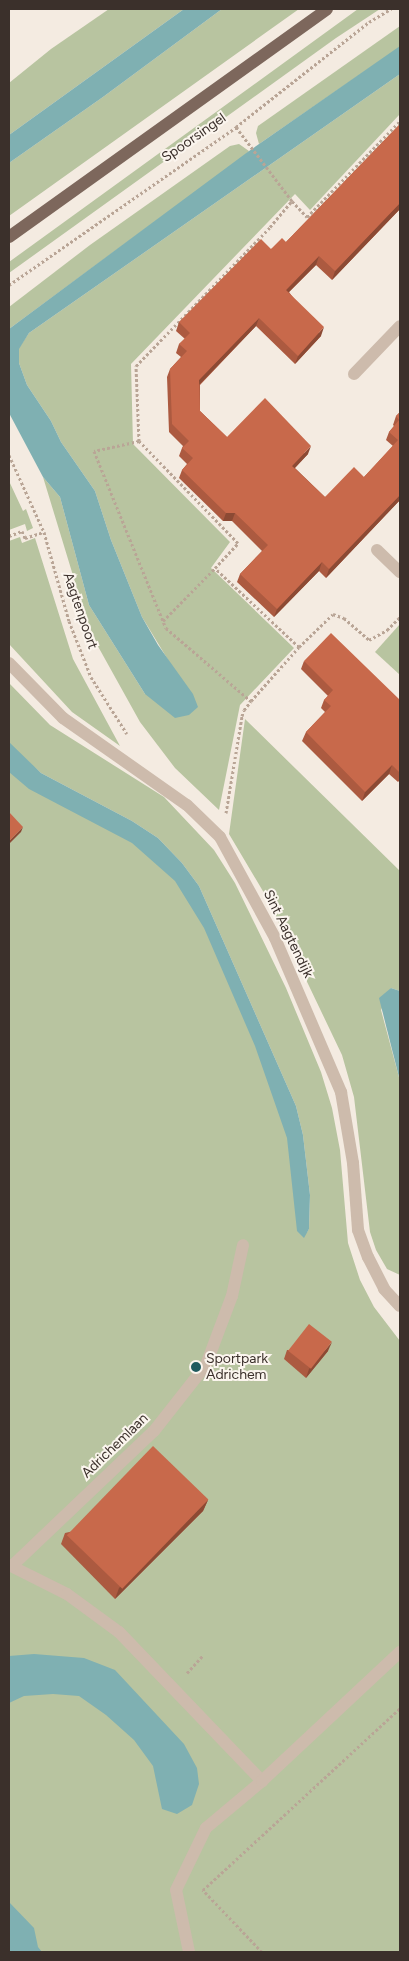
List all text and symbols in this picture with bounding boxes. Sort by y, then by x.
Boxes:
street label: Spoorsingel [159,110,229,166]
street label: Aagtenpoort [59,570,101,652]
street label: Sint Aagtendijk [259,887,317,981]
place label: Sportpark Adrichem [206,1351,268,1384]
marker: Sportpark Adrichem [190,1361,202,1373]
street label: Adrichemlaan [78,1410,152,1482]

